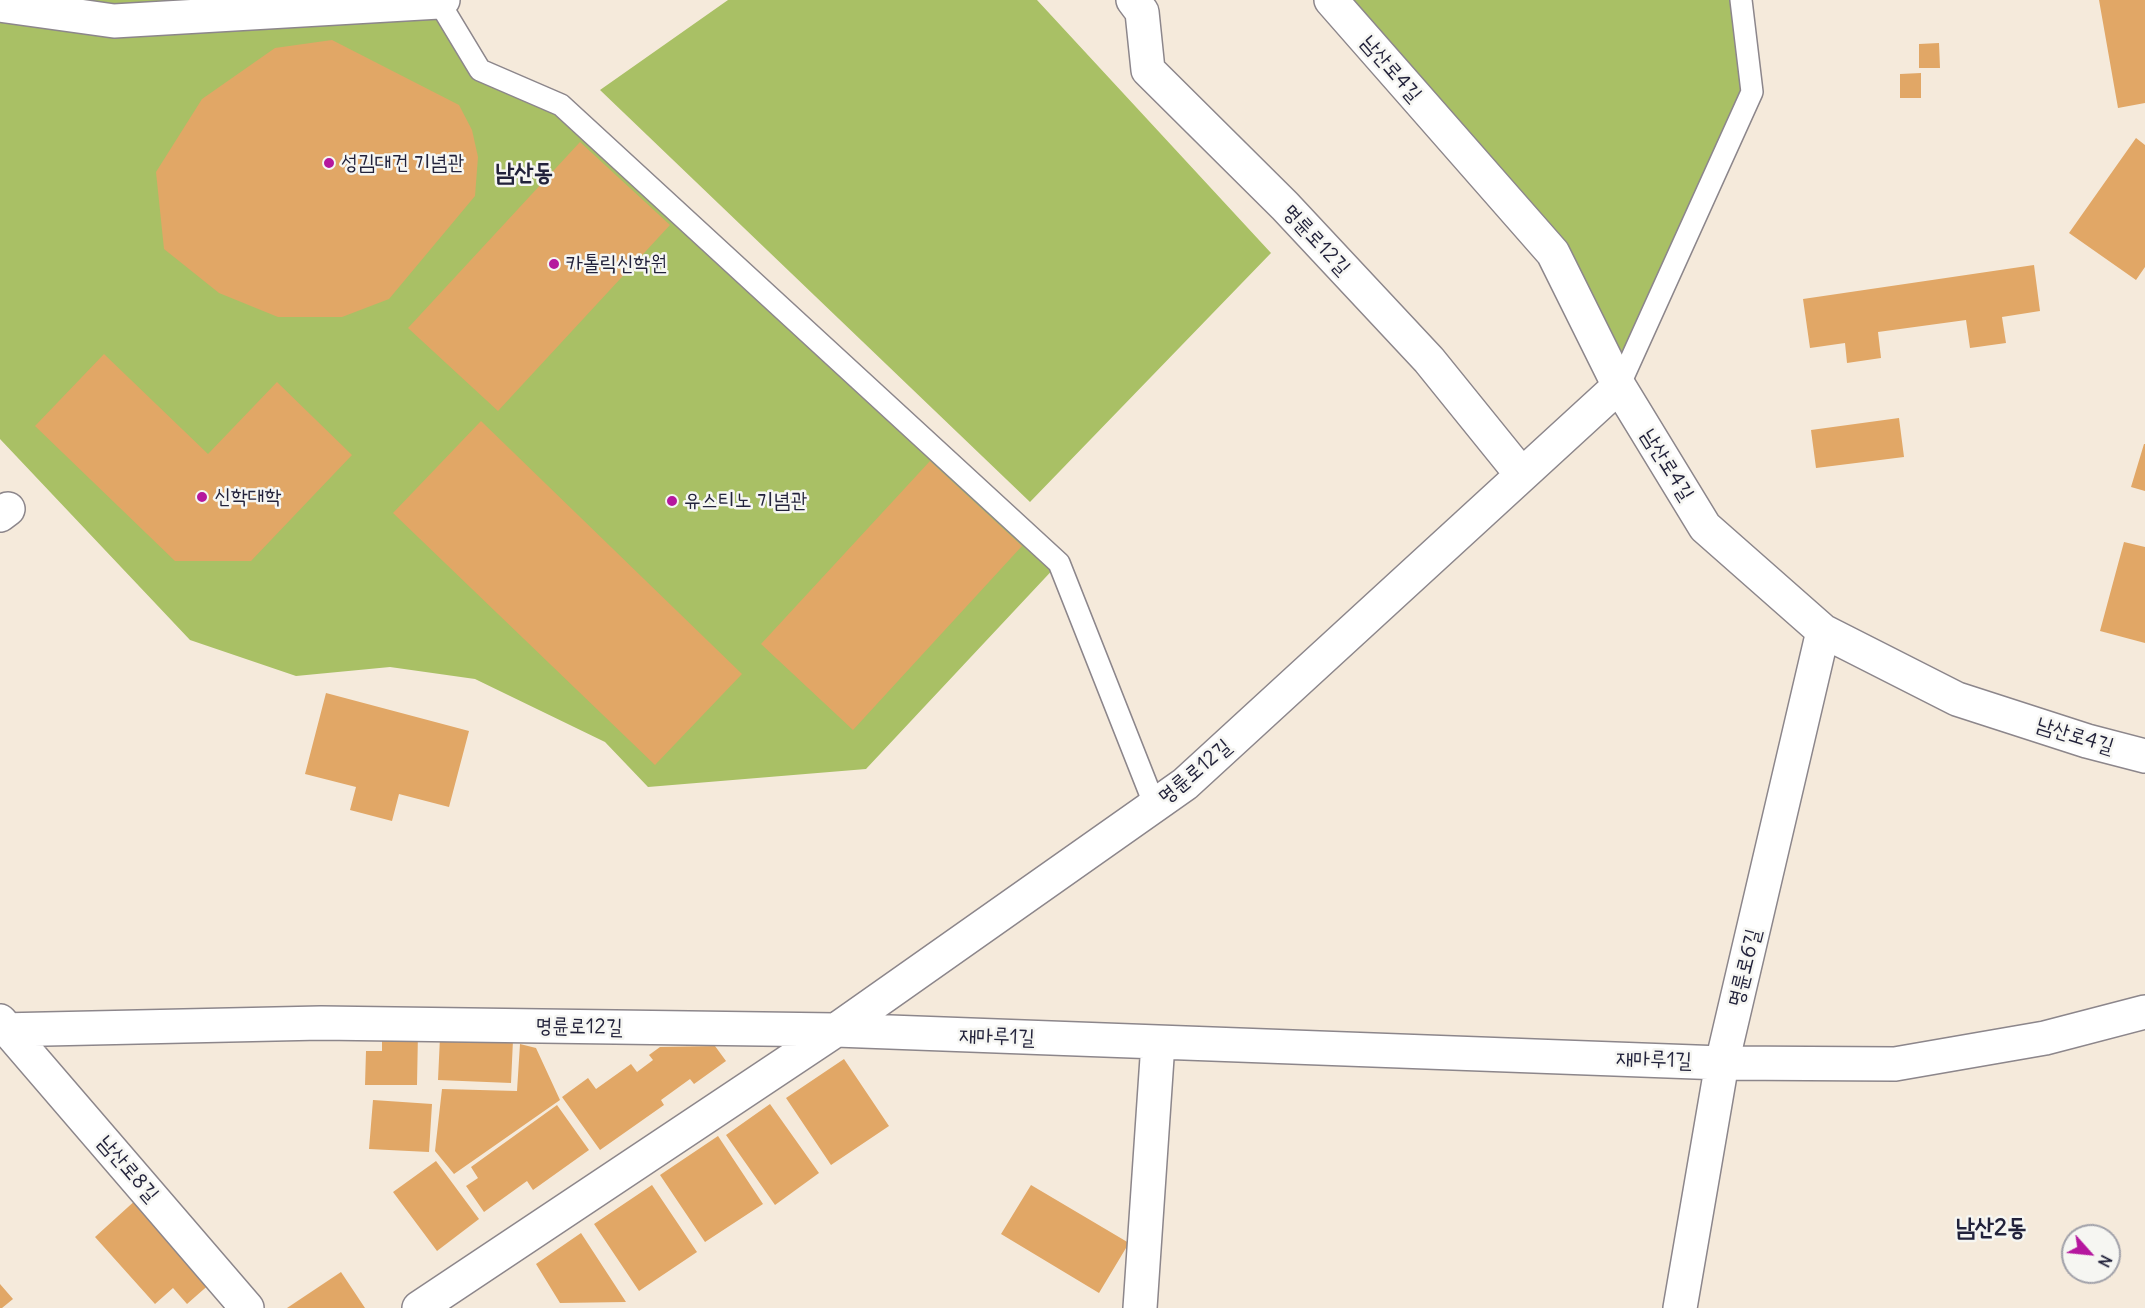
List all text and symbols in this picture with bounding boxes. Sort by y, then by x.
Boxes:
street label: 남산로4길 [1355,31,1427,107]
place label: 성김대건 기념관 [341,150,464,176]
marker: 성김대건 기념관 [322,156,336,170]
district label: 남산동 [495,159,553,187]
street label: 명륜로12길 [1277,199,1355,281]
place label: 카톨릭신학원 [566,251,667,277]
marker: 카톨릭신학원 [547,257,561,271]
street label: 남산로4길 [1635,425,1699,505]
place label: 신학대학 [214,484,282,510]
place label: 유스티노 기념관 [684,488,807,514]
marker: 신학대학 [195,490,209,504]
marker: 유스티노 기념관 [665,494,679,508]
street label: 남산로4길 [2033,712,2117,760]
street label: 명륜로12길 [1153,734,1237,810]
street label: 명륜로6길 [1723,926,1767,1010]
street label: 명륜로12길 [535,1014,623,1040]
street label: 재마루1길 [959,1023,1035,1051]
street label: 재마루1길 [1616,1046,1692,1074]
street label: 남산로8길 [92,1131,164,1207]
district label: 남산2동 [1955,1214,2027,1242]
north arrow [2061,1224,2121,1284]
text: N [2094,1252,2117,1271]

